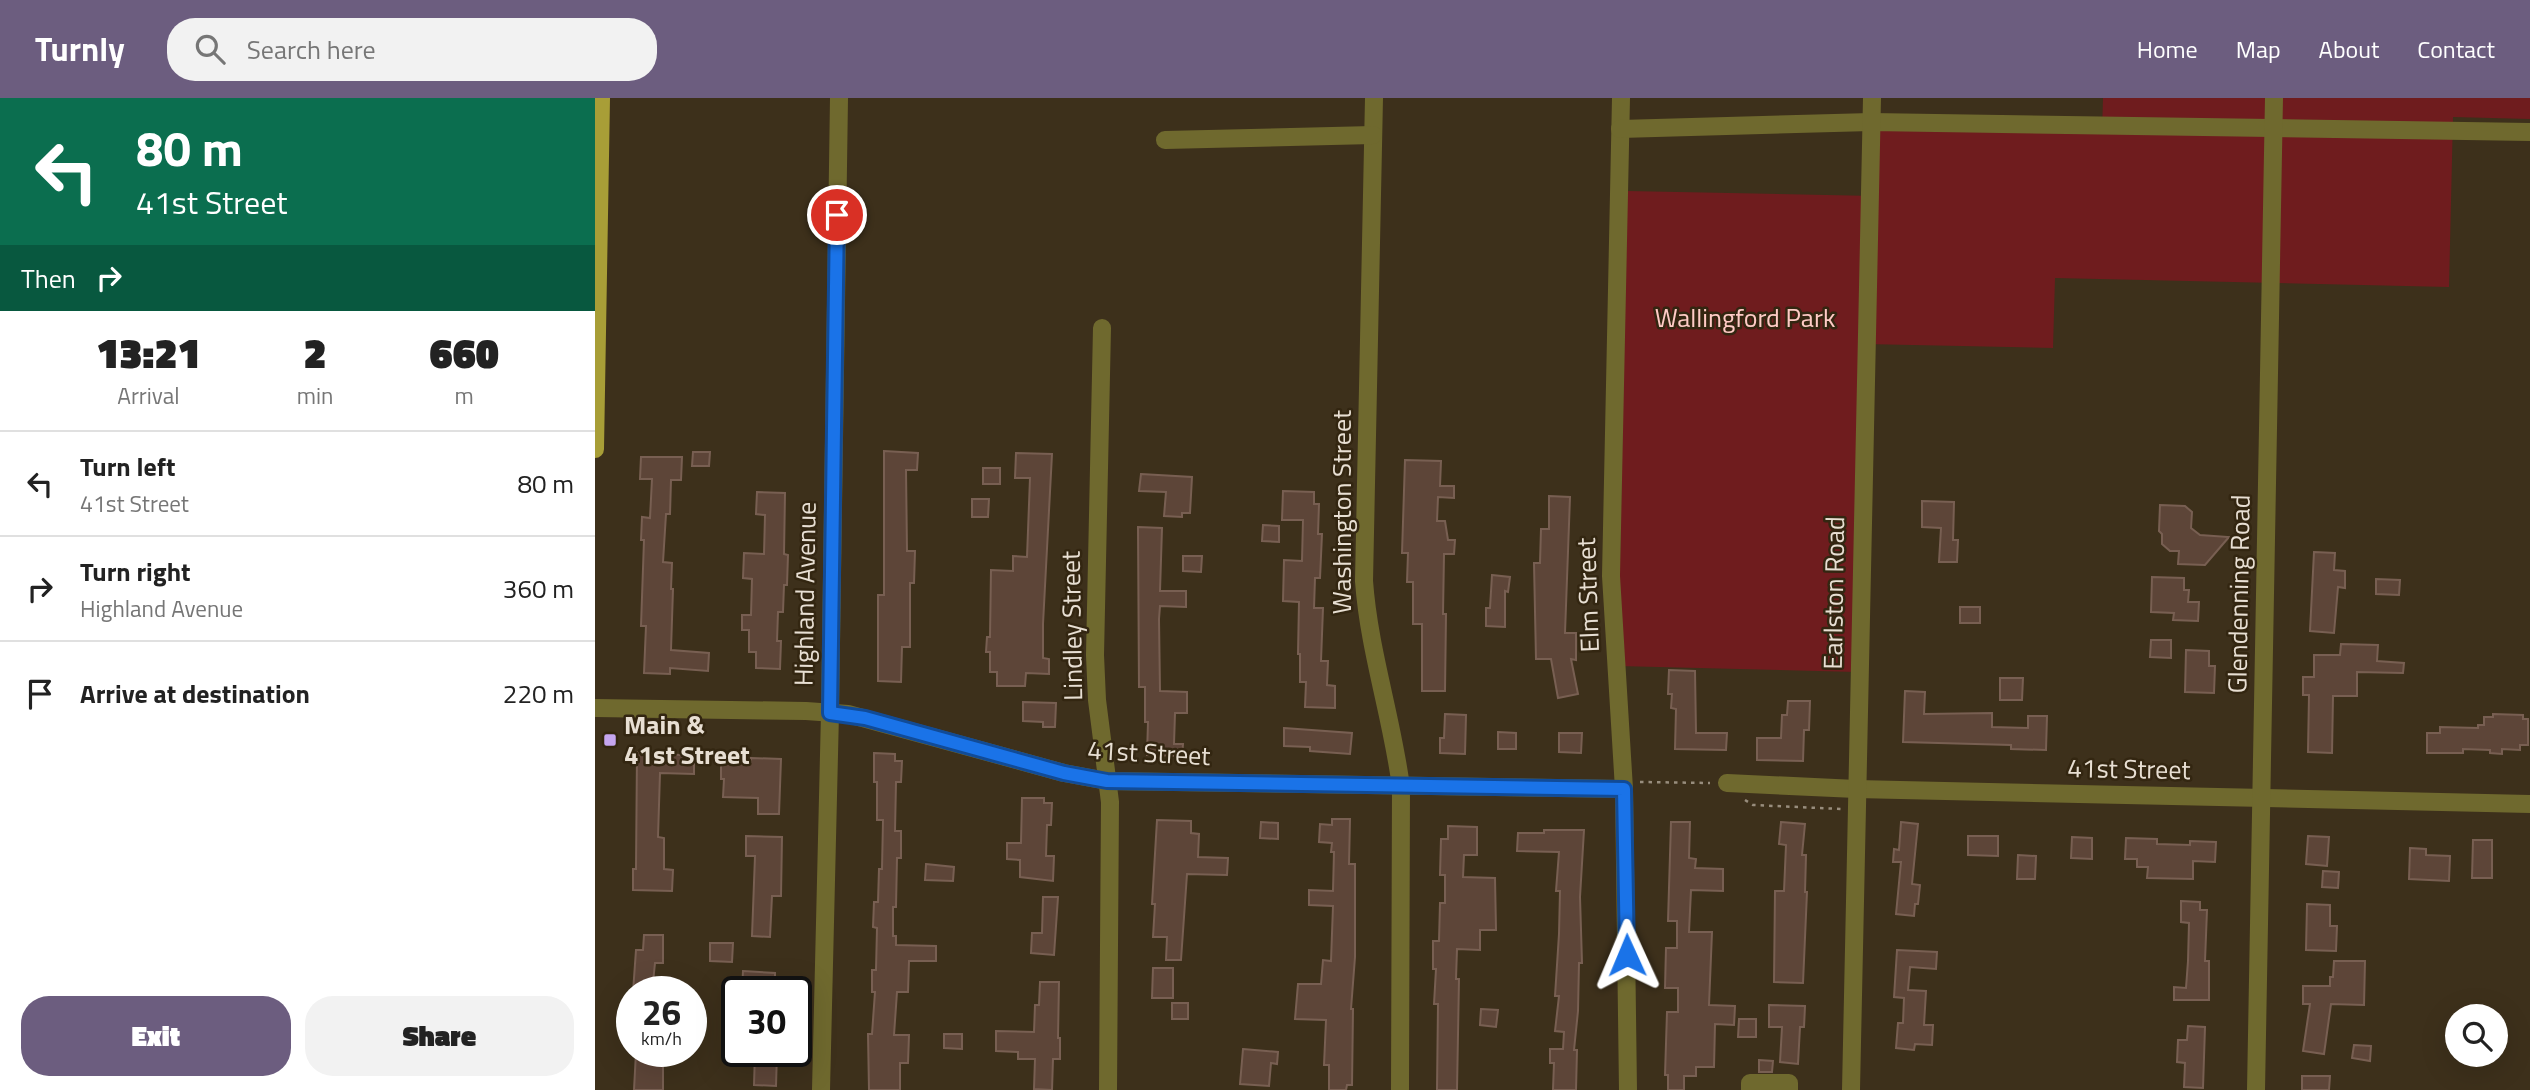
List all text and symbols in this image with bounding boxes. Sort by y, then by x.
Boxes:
search box [167,18,657,81]
text: Turnly [35,24,125,74]
icon: search [191,30,229,68]
text: Search here [247,30,376,69]
text: Home [2137,31,2198,67]
text: Map [2236,31,2281,67]
text: About [2319,31,2379,67]
text: Contact [2417,31,2495,67]
text: 80 m [136,110,243,185]
icon: left [21,126,112,217]
text: 41st Street [136,178,288,226]
pin [807,185,867,245]
icon: arrive [818,196,856,234]
text: Then [21,259,76,298]
icon: right [90,259,128,297]
park label: Wallingford Park [1655,298,1835,337]
text: 13:21 [96,320,201,384]
text: 2 [304,320,327,384]
text: 660 [430,320,499,384]
text: Arrival [117,378,180,413]
text: min [297,378,333,413]
text: m [455,378,474,413]
street label: Washington Street [1322,410,1361,614]
text: Turn left [80,447,175,486]
text: 80 m [517,464,574,503]
icon: left [21,465,59,503]
text: 41st Street [80,486,189,521]
street label: Glendenning Road [2217,494,2260,694]
street label: Highland Avenue [783,501,826,687]
street label: Earlston Road [1813,516,1854,670]
street label: Elm Street [1566,537,1609,653]
street label: Lindley Street [1051,551,1092,701]
text: Turn right [80,552,191,591]
text: 360 m [503,569,574,608]
icon: right [21,570,59,608]
text: Highland Avenue [80,591,243,626]
text: Arrive at destination [80,674,310,713]
text: 220 m [503,674,574,713]
icon: arrive [21,675,59,713]
place label: Main & 41st Street [624,705,750,774]
street label: 41st Street [1087,730,1212,775]
marker: Main & 41st Street [602,732,618,748]
street label: 41st Street [2067,748,2191,789]
position arrow [1590,918,1664,992]
speed limit sign: 30 [721,976,812,1067]
text: 26 [642,985,681,1039]
button: Exit [21,996,291,1076]
button: Share [305,996,574,1076]
map controls [2445,1004,2508,1067]
button: search [2445,1004,2508,1067]
text: km/h [641,1025,682,1052]

